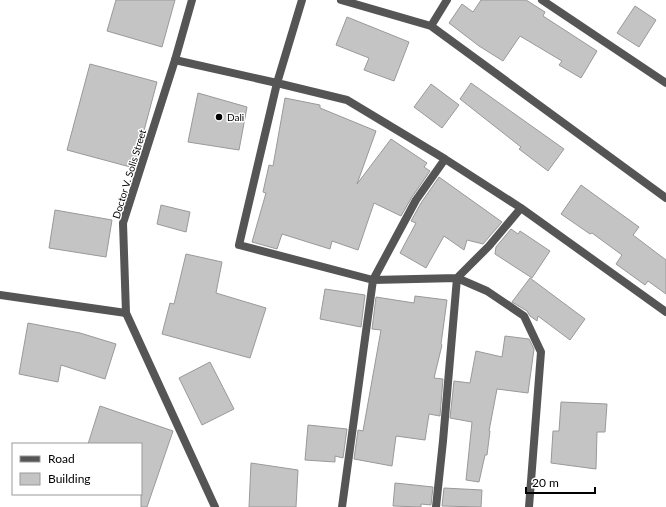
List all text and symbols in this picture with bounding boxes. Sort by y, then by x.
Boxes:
place label: Dali [227,111,244,123]
marker: Dali [214,112,224,122]
street label: Doctor V. Solis Street [110,127,148,220]
legend [12,443,142,495]
text: Road [48,451,75,466]
scale bar [526,469,595,495]
text: Building [48,471,91,486]
text: 20 m [532,475,559,490]

